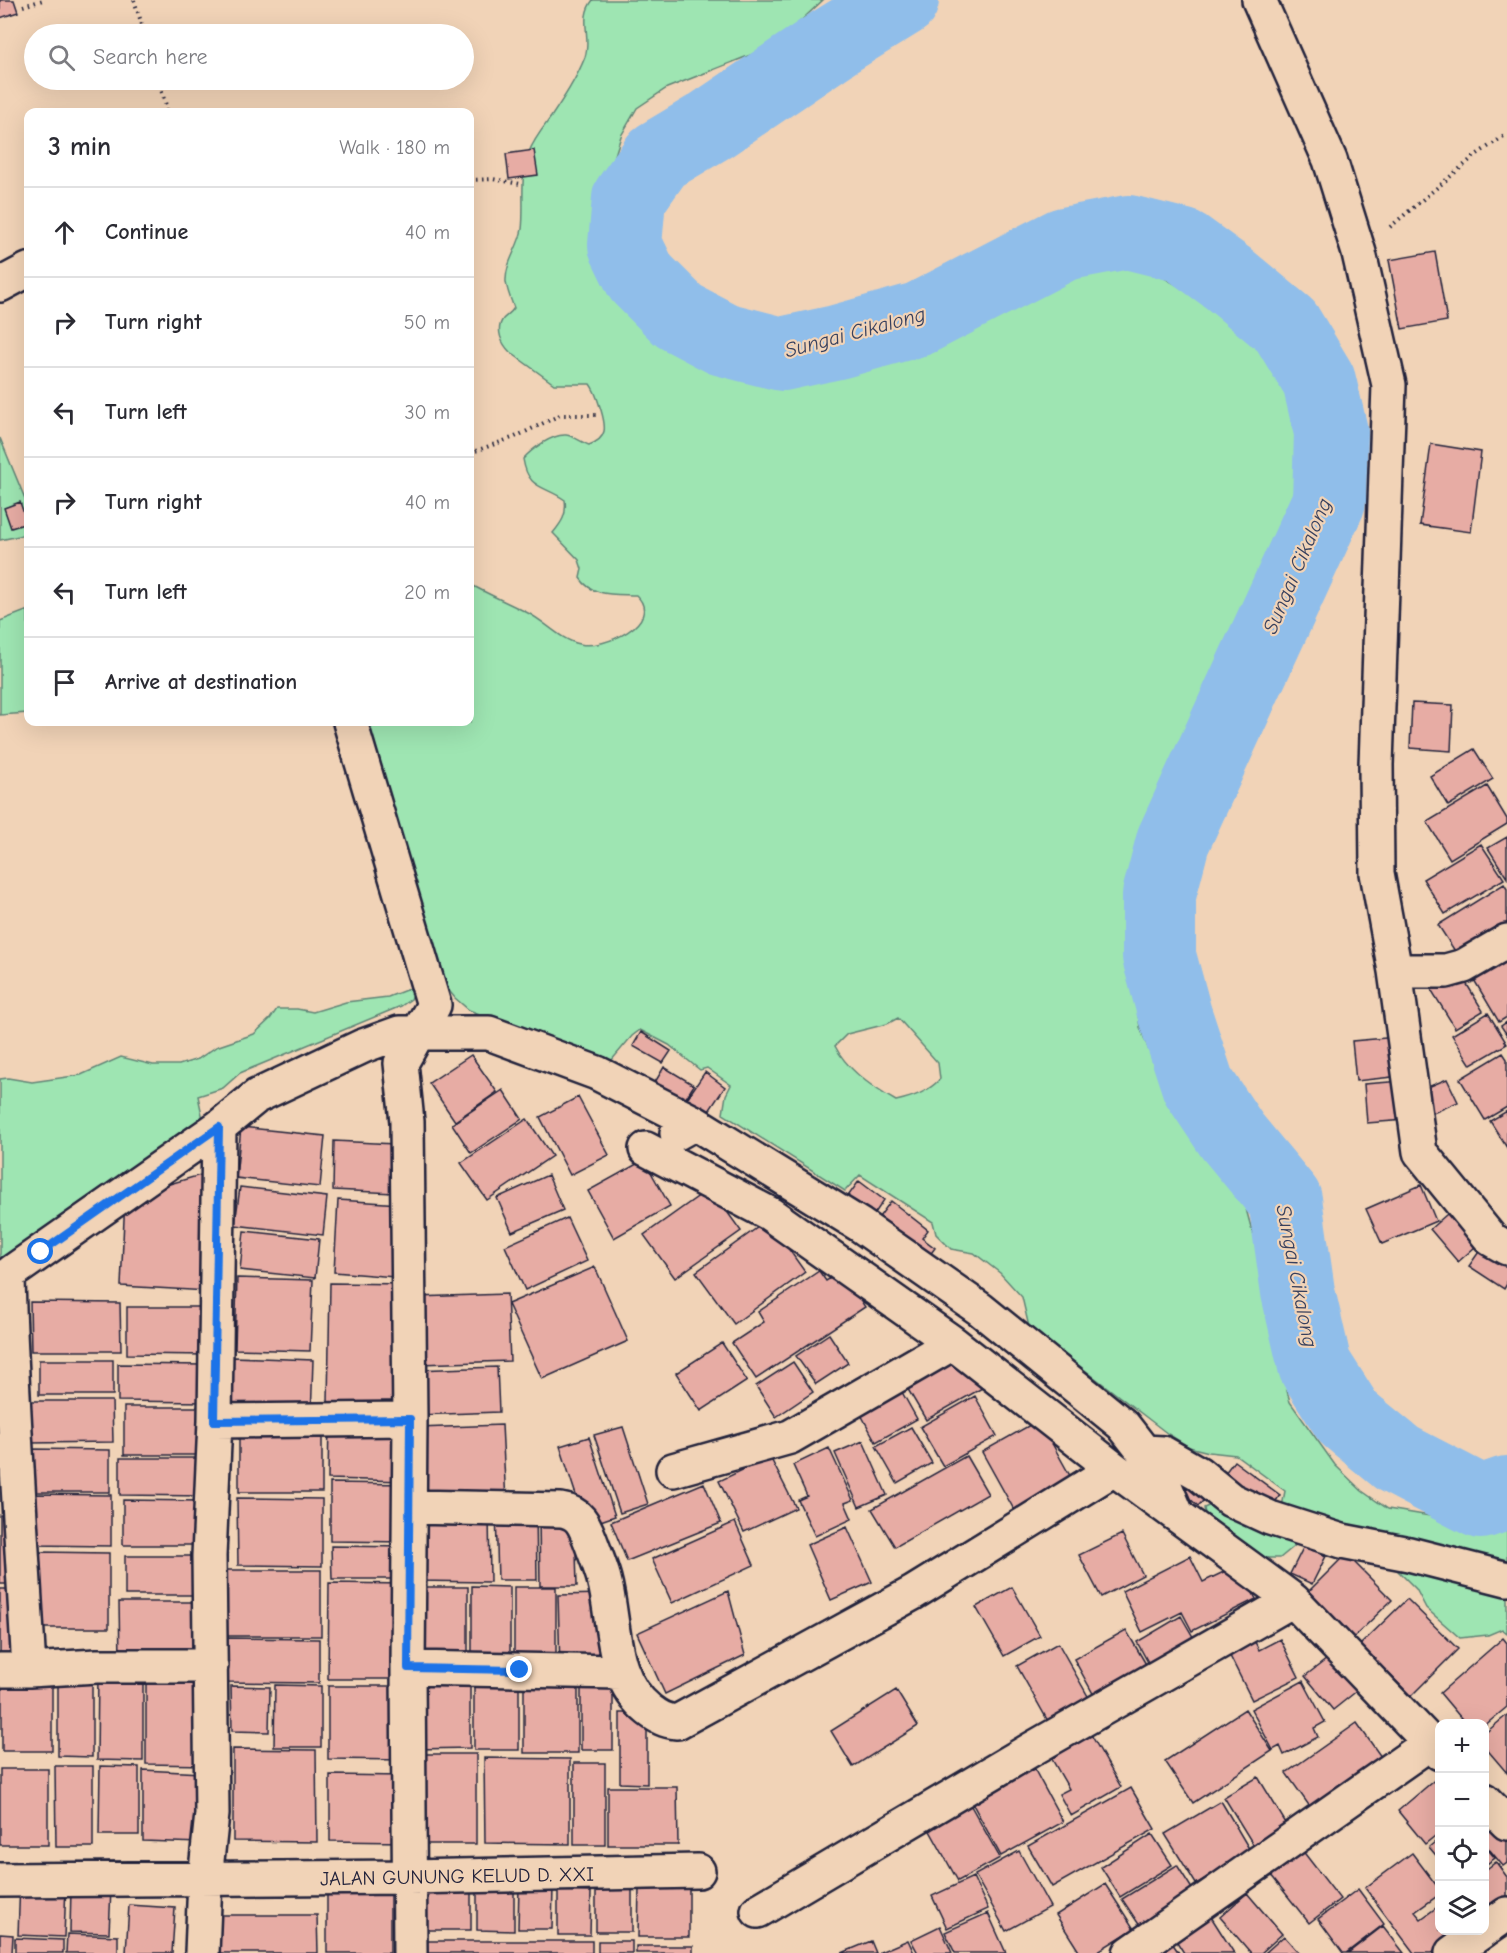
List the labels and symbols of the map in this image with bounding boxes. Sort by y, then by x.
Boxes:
water label: Sungai Cikalong [782,302,928,362]
water label: Sungai Cikalong [1258,495,1336,637]
water label: Sungai Cikalong [1271,1203,1323,1349]
route start [27,1238,53,1264]
route end [506,1656,532,1682]
street label: JALAN GUNUNG KELUD D. XXI [320,1863,594,1890]

